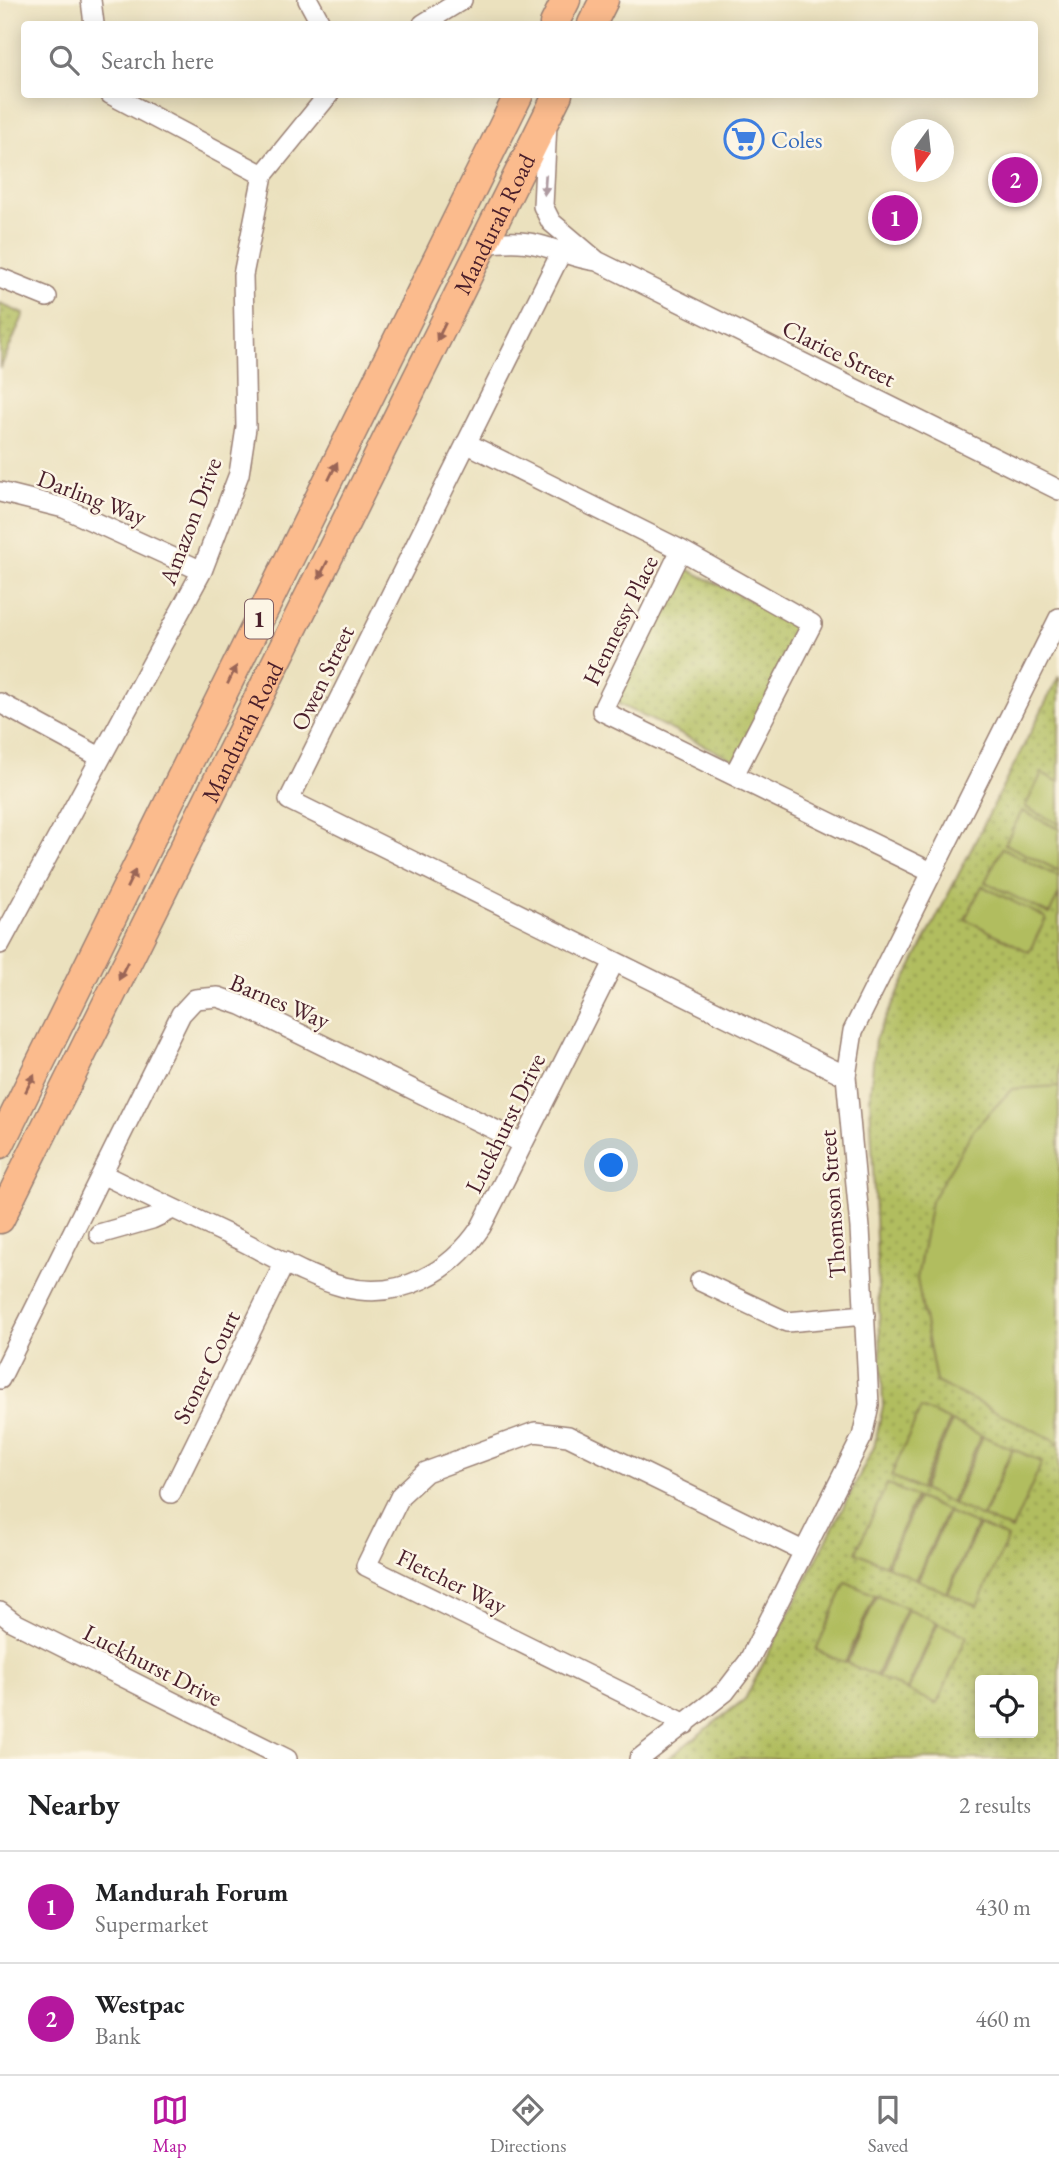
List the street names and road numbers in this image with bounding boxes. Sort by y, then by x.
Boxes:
street label: Mandurah Road [446,147,542,299]
street label: Clarice Street [777,312,901,394]
street label: Amazon Drive [151,453,228,590]
street label: Darling Way [33,462,152,532]
street label: Hennessy Place [575,550,665,690]
road number: 1 [245,600,273,638]
street label: Owen Street [283,620,361,736]
street label: Mandurah Road [194,655,290,807]
street label: Barnes Way [225,966,335,1036]
street label: Luckhurst Drive [458,1048,552,1198]
street label: Thomson Street [811,1128,853,1279]
street label: Stoner Court [165,1305,247,1429]
street label: Fletcher Way [392,1541,513,1621]
street label: Luckhurst Drive [78,1617,228,1713]

